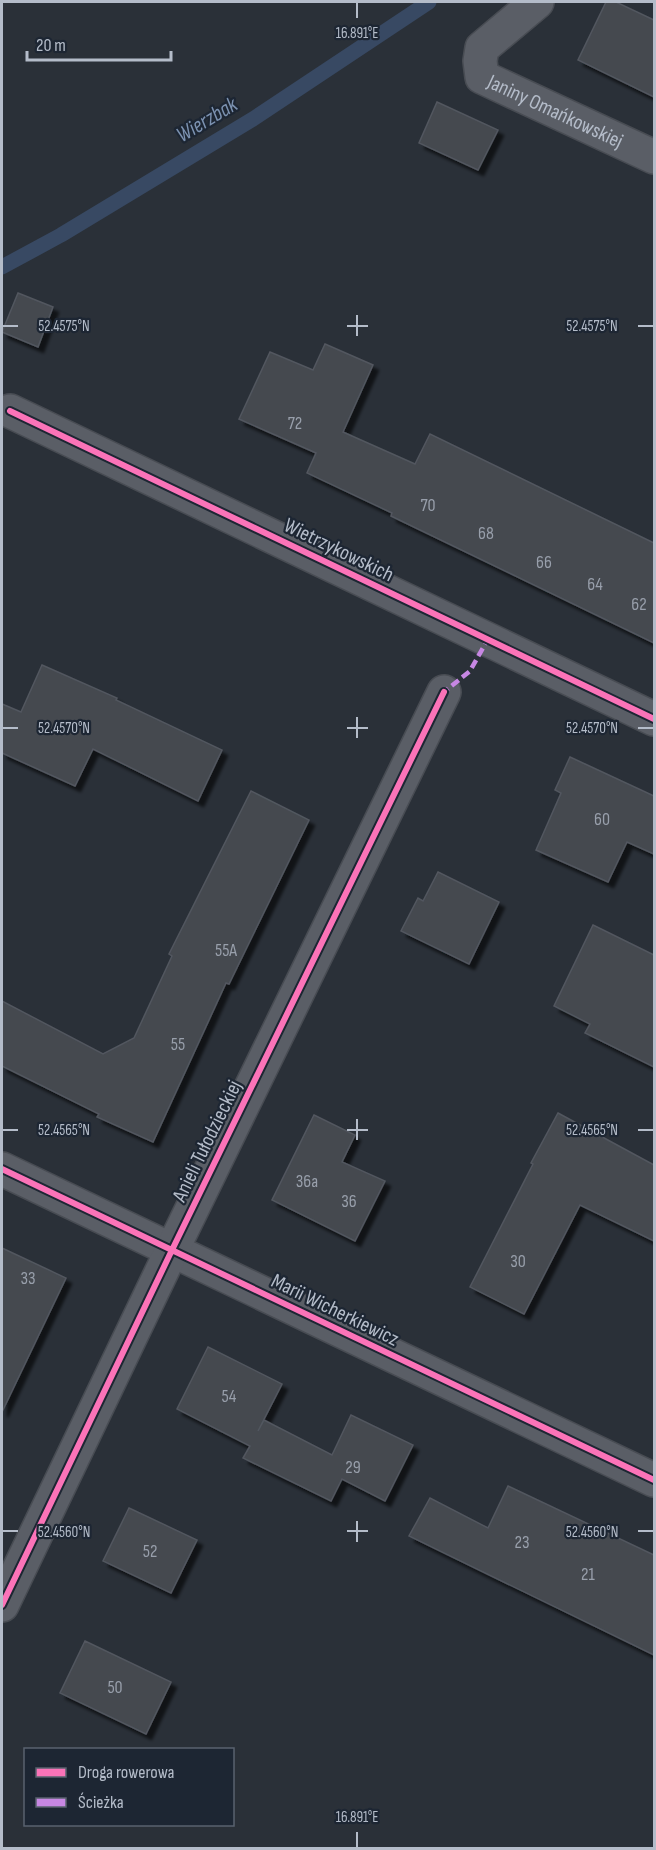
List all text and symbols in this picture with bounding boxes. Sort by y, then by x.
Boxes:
scale bar [27,24,171,62]
text: 16.891°E [336,24,378,43]
text: 20 m [36,35,66,56]
street label: Janiny Omańkowskiej [483,69,627,153]
water label: Wierzbak [172,91,243,149]
text: 52.4575°N [38,317,90,336]
text: 52.4575°N [566,317,618,336]
house number: 72 [288,413,302,434]
house number: 70 [420,495,436,516]
street label: Wietrzykowskich [280,513,398,587]
house number: 68 [478,523,494,544]
house number: 66 [536,552,552,573]
house number: 64 [587,574,603,595]
house number: 62 [631,594,647,615]
text: 52.4570°N [38,719,90,738]
text: 52.4570°N [566,719,618,738]
house number: 60 [594,809,610,830]
house number: 55A [215,940,237,961]
house number: 55 [171,1034,185,1055]
street label: Anieli Tułodzieckiej [166,1076,247,1207]
text: 52.4565°N [38,1121,90,1140]
text: 52.4565°N [566,1121,618,1140]
house number: 36a [296,1171,318,1192]
house number: 36 [341,1191,357,1212]
house number: 30 [510,1251,526,1272]
house number: 33 [20,1268,36,1289]
street label: Marii Wicherkiewicz [267,1268,403,1352]
house number: 54 [222,1386,237,1407]
house number: 29 [345,1457,361,1478]
text: 52.4560°N [38,1523,90,1542]
text: 52.4560°N [566,1523,618,1542]
house number: 23 [515,1532,530,1553]
house number: 52 [143,1541,157,1562]
house number: 21 [581,1564,596,1585]
house number: 50 [107,1677,123,1698]
legend [24,1748,234,1826]
text: Droga rowerowa [78,1762,175,1783]
text: Ścieżka [78,1792,124,1813]
text: 16.891°E [336,1808,378,1827]

